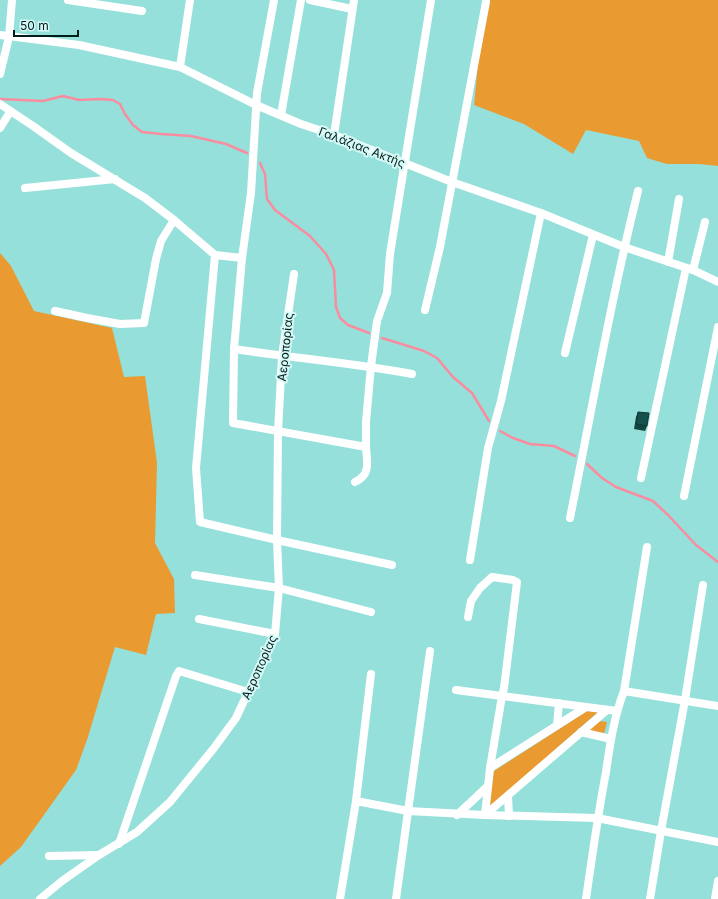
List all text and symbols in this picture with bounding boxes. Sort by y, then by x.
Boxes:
scale bar [14,12,78,38]
text: 50 m [20,18,49,33]
street label: Γαλάζιας Ακτής [317,124,408,170]
street label: Αεροπορίας [274,312,296,382]
street label: Αεροπορίας [238,632,280,702]

